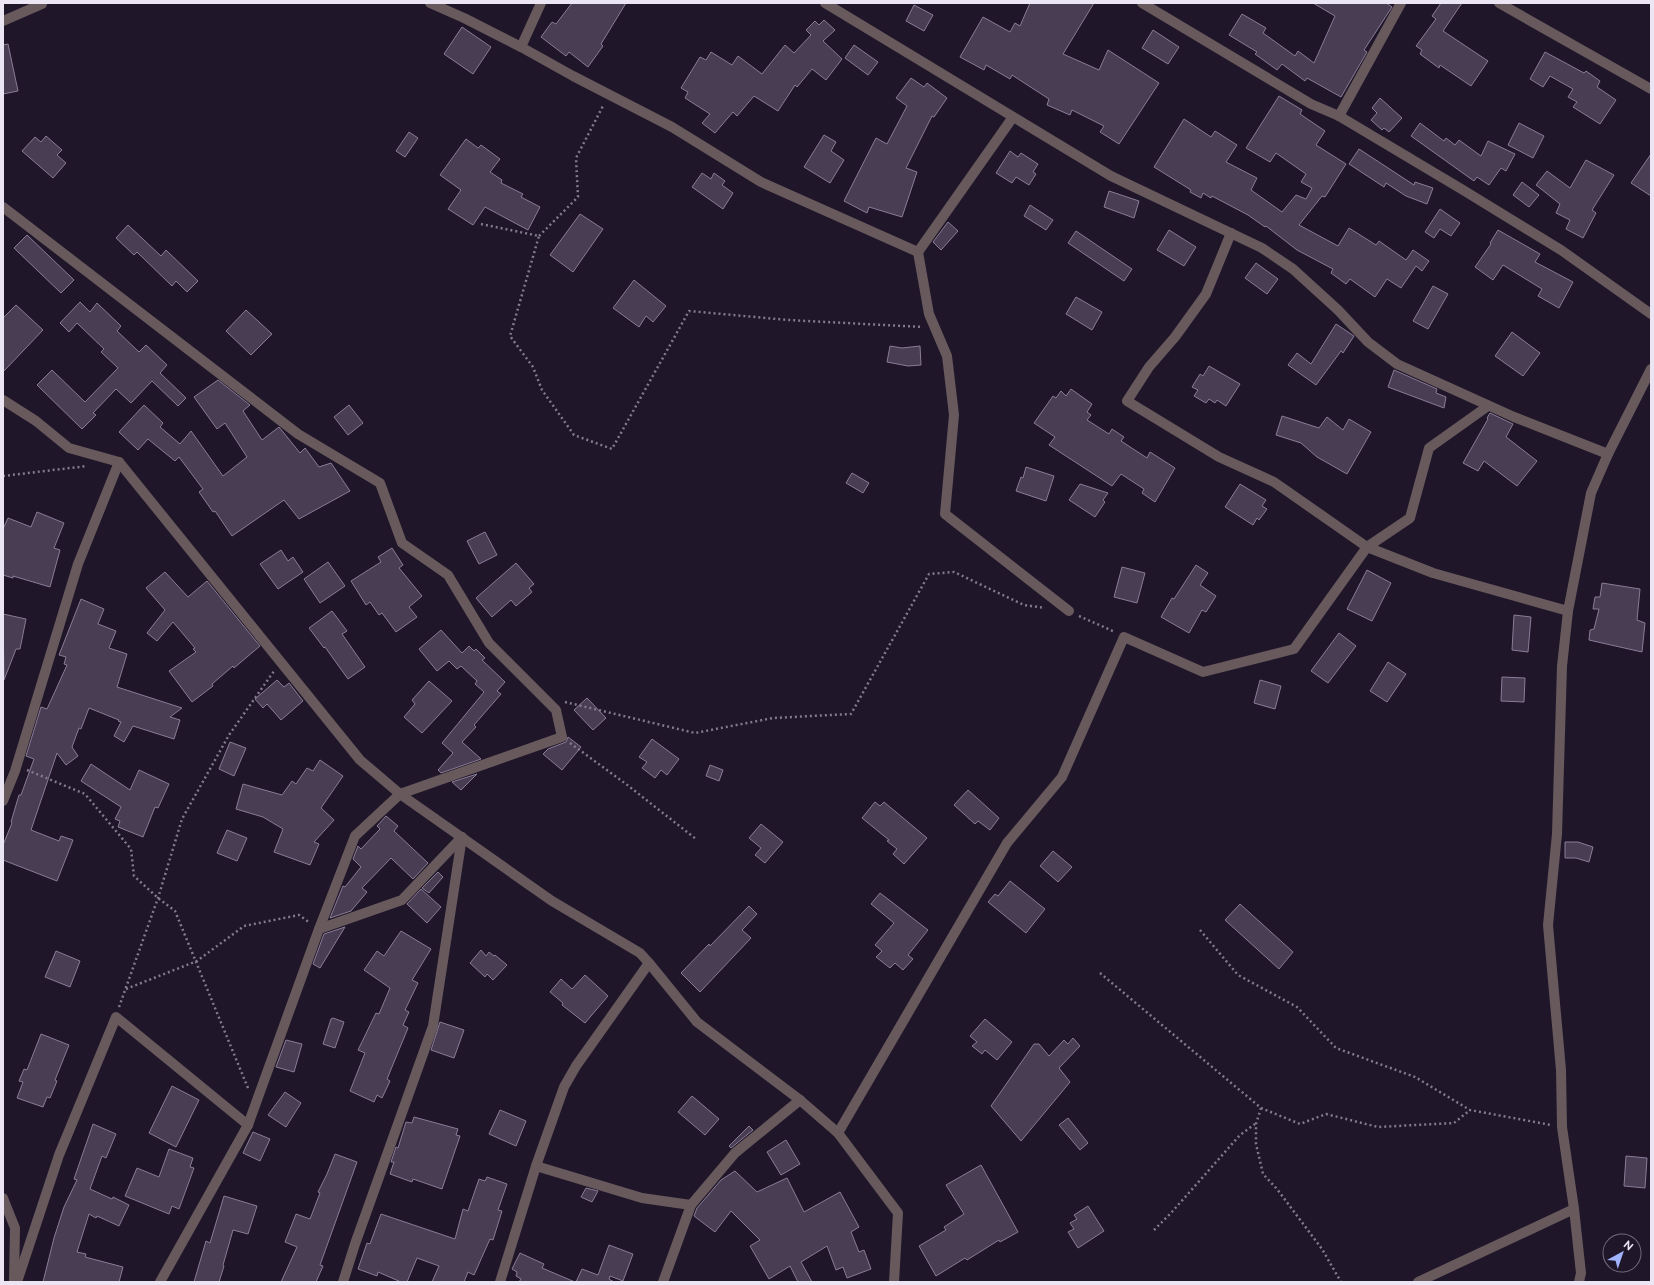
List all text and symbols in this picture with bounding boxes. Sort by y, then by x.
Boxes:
north arrow [1602,1233,1642,1273]
text: N [1621,1238,1636,1253]

